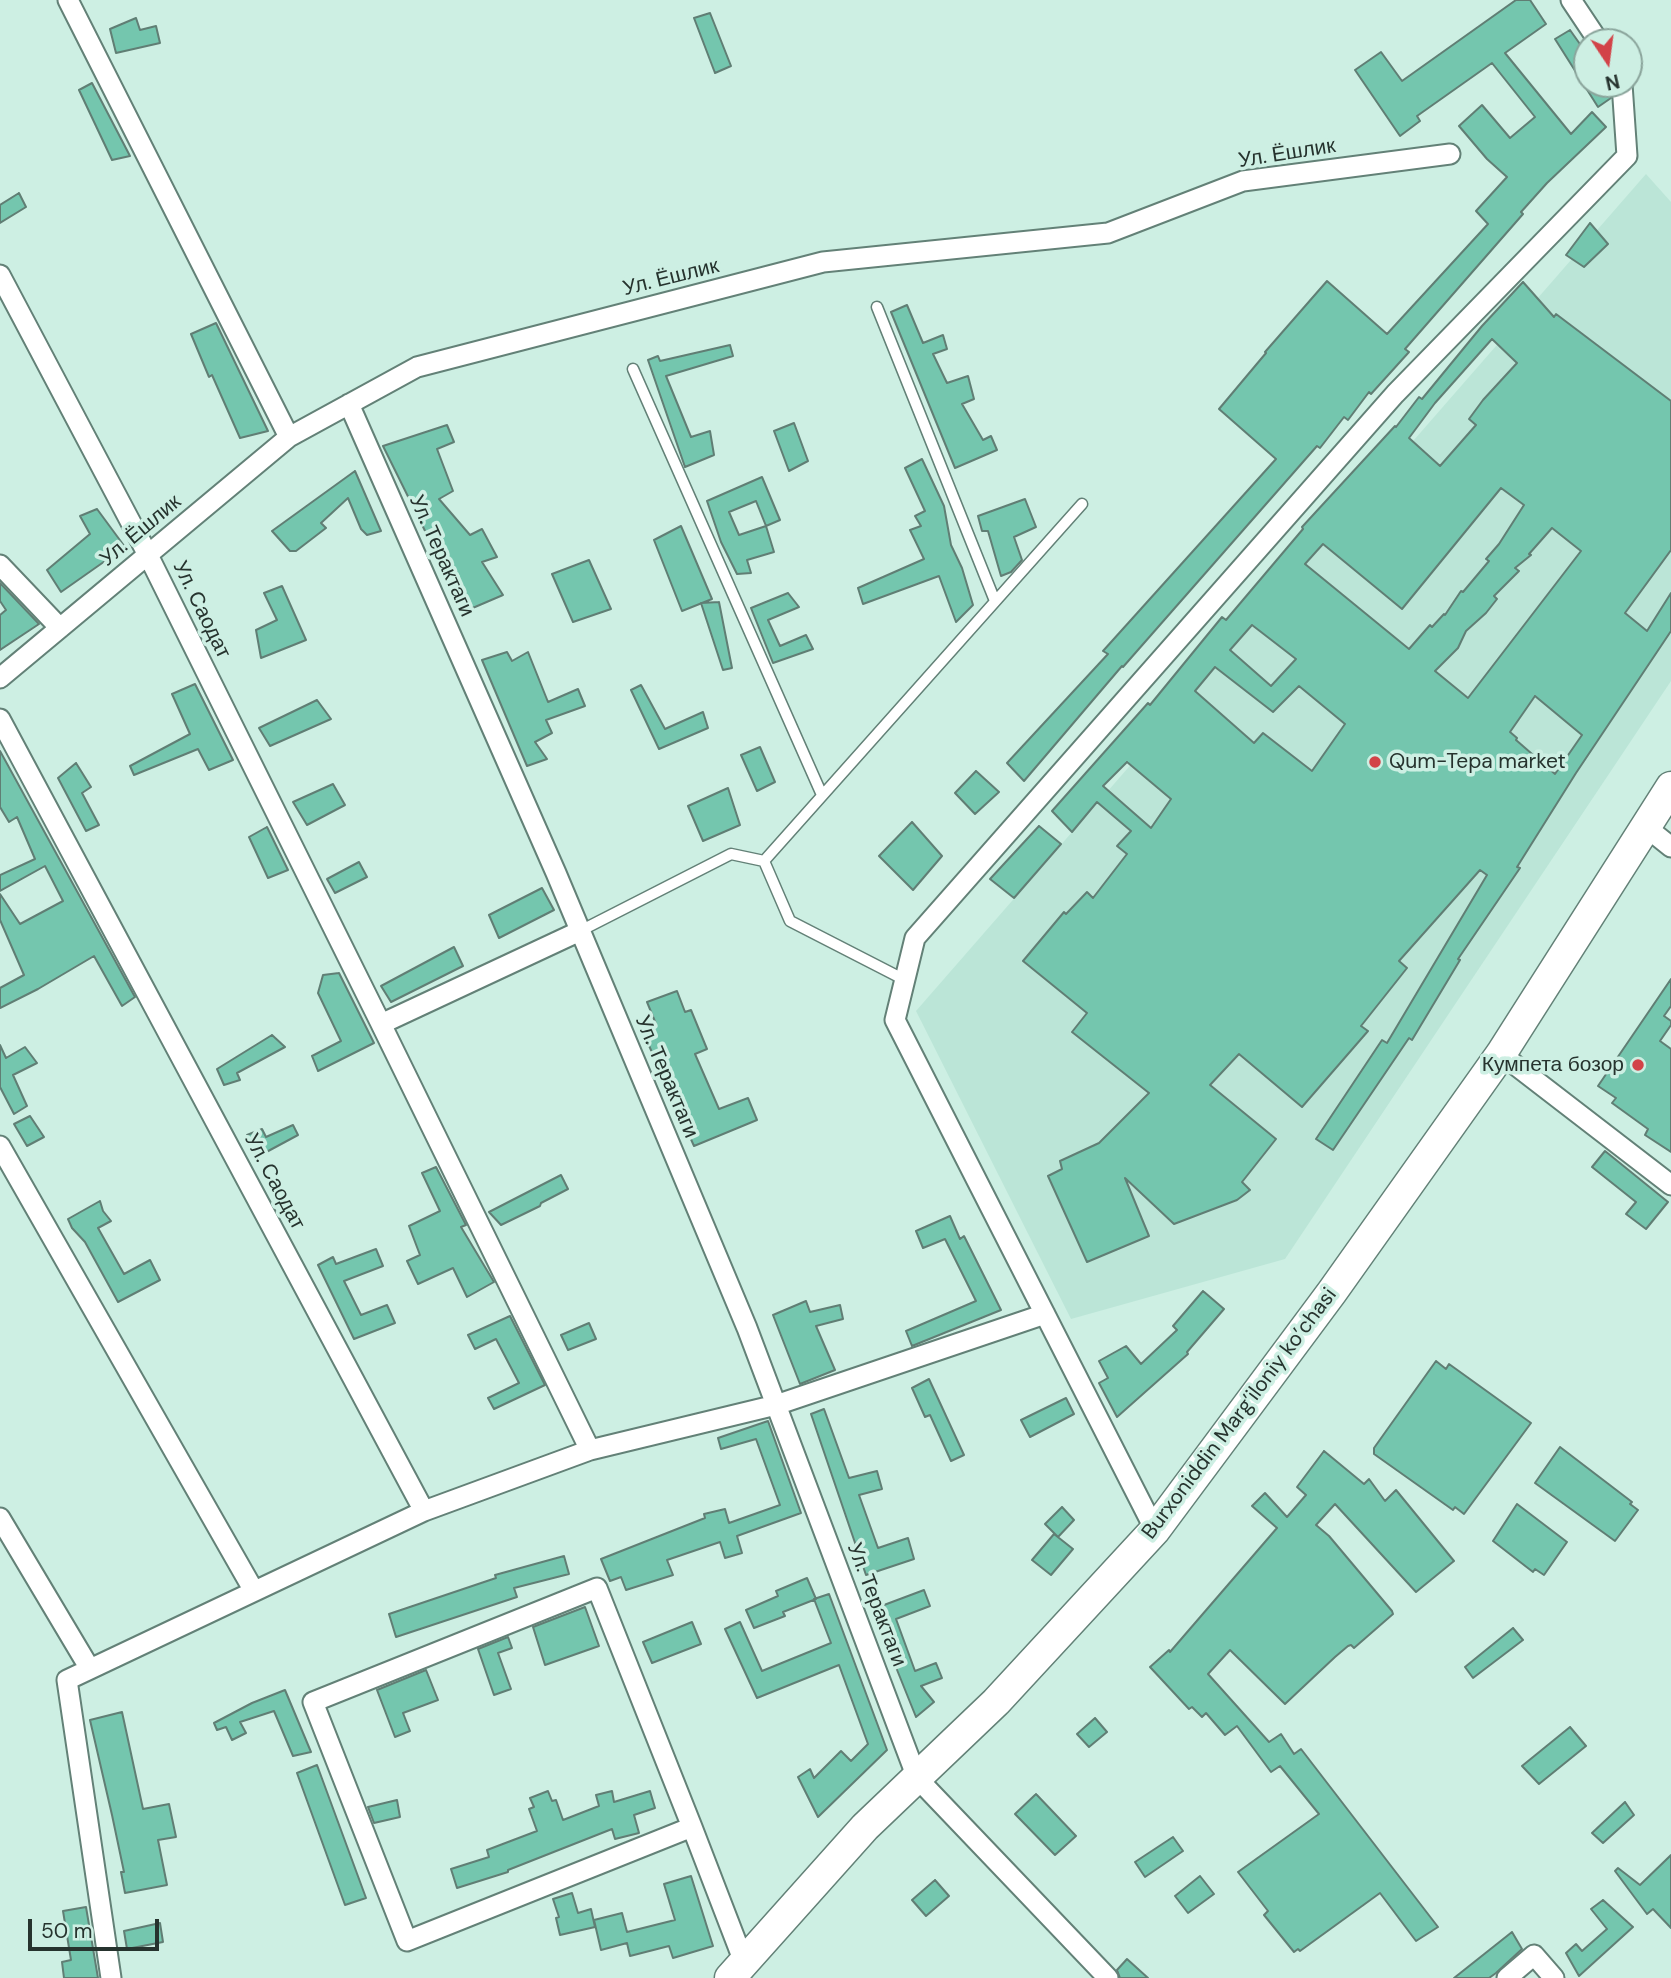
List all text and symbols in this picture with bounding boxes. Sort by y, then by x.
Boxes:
north arrow [1573,28,1643,98]
text: N [1603,68,1622,96]
street label: Ул. Ёшлик [1237,134,1337,174]
street label: Ул. Ёшлик [620,254,722,302]
street label: Ул. Ёшлик [95,490,187,572]
street label: Ул. Терактаги [403,491,479,621]
street label: Ул. Саодат [167,557,235,663]
place label: Qum-Tepa market [1389,749,1566,775]
marker: Qum-Tepa market [1367,754,1383,770]
street label: Ул. Терактаги [629,1012,703,1142]
place label: Кумпета бозор [1482,1052,1624,1078]
marker: Кумпета бозор [1630,1057,1646,1073]
street label: Ул. Саодат [238,1130,310,1234]
street label: Burxoniddin Marg’iloniy ko’chasi [1137,1283,1343,1545]
street label: Ул. Терактаги [841,1540,911,1670]
scale bar [32,1904,163,1948]
text: 50 m [41,1917,92,1945]

